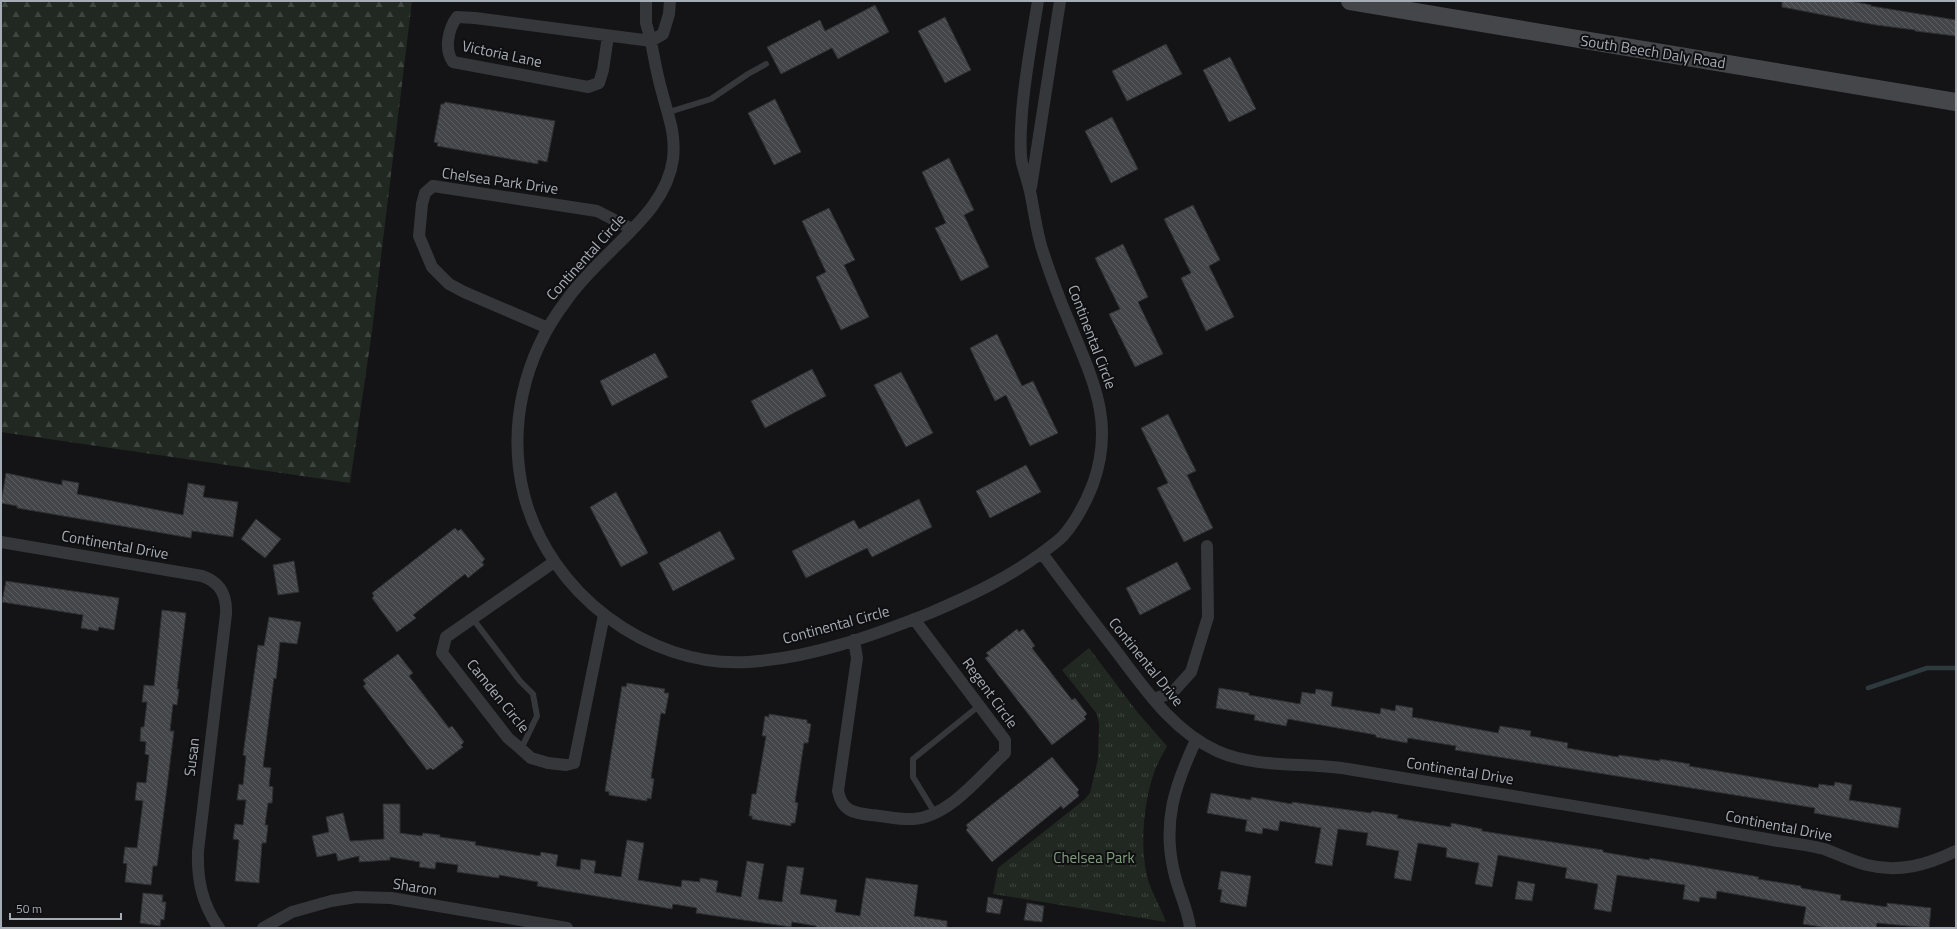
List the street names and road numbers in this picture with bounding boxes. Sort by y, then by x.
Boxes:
street label: South Beech Daly Road [1579,29,1727,74]
street label: Victoria Lane [460,34,544,73]
street label: Chelsea Park Drive [440,161,560,200]
street label: Continental Circle [540,208,631,305]
street label: Continental Circle [1062,281,1123,392]
street label: Continental Drive [60,524,171,565]
street label: Continental Circle [780,599,892,650]
street label: Continental Drive [1103,612,1189,711]
street label: Regent Circle [957,653,1024,733]
street label: Camden Circle [461,654,535,738]
street label: Susan [178,736,205,778]
street label: Continental Drive [1405,751,1515,790]
street label: Continental Drive [1724,804,1835,847]
street label: Sharon [391,872,439,901]

